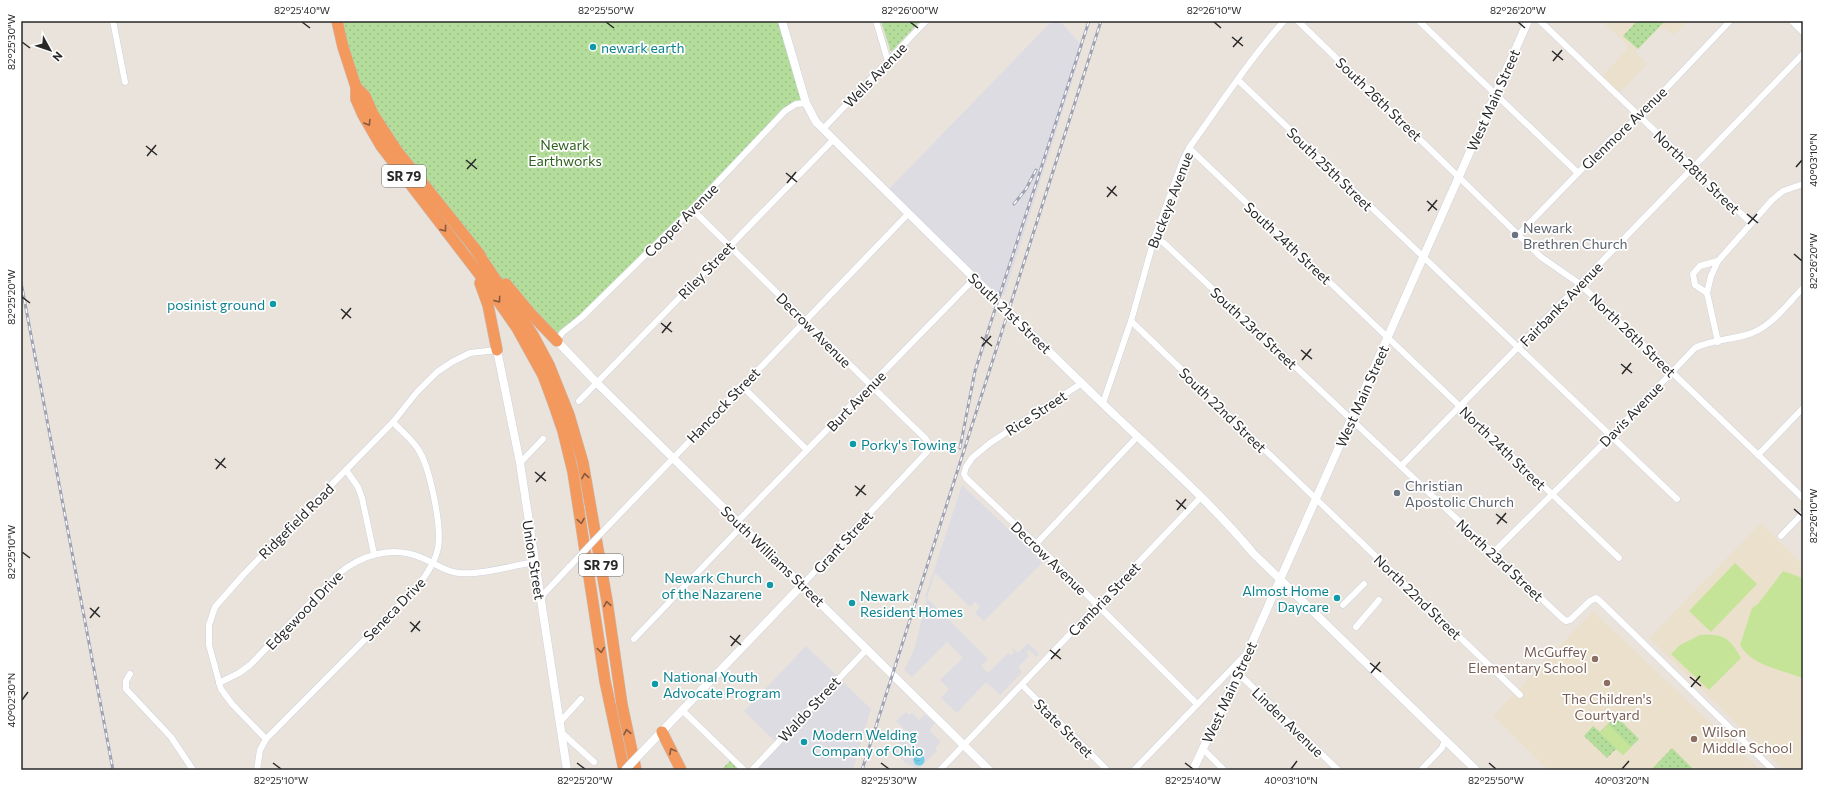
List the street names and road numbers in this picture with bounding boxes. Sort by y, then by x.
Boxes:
street label: Wells Avenue [840,39,910,111]
street label: West Main Street [1463,46,1523,154]
street label: South 26th Street [1332,54,1426,145]
street label: Glenmore Avenue [1578,83,1670,173]
street label: South 25th Street [1284,124,1377,214]
street label: North 28th Street [1650,127,1744,218]
street label: Buckeye Avenue [1144,149,1196,251]
road number: SR 79 [382,165,426,187]
street label: Cooper Avenue [641,180,721,260]
street label: South 24th Street [1241,198,1335,288]
street label: Riley Street [674,238,738,302]
street label: Fairbanks Avenue [1516,258,1606,350]
street label: South 21st Street [965,269,1055,357]
street label: South 23rd Street [1207,283,1301,373]
street label: Decrow Avenue [773,289,855,371]
street label: North 26th Street [1586,290,1680,381]
street label: West Main Street [1332,342,1392,450]
street label: Hancock Street [683,364,763,446]
street label: South 22nd Street [1176,364,1270,456]
street label: Burt Avenue [823,367,889,435]
street label: Davis Avenue [1596,378,1666,450]
street label: Rice Street [1002,387,1070,439]
street label: North 24th Street [1456,403,1550,494]
street label: Ridgefield Road [255,480,337,562]
street label: South Williams Street [718,502,829,610]
street label: Grant Street [810,507,876,577]
street label: North 23rd Street [1453,515,1547,605]
street label: Decrow Avenue [1008,518,1090,598]
street label: Union Street [519,519,549,601]
street label: North 22nd Street [1371,551,1465,643]
road number: SR 79 [579,554,623,576]
street label: Cambria Street [1064,558,1144,640]
street label: Edgewood Drive [262,567,346,653]
street label: Seneca Drive [359,574,429,644]
street label: West Main Street [1198,638,1260,745]
street label: Waldo Street [774,673,844,745]
street label: Linden Avenue [1249,684,1327,760]
street label: State Street [1031,695,1097,761]

